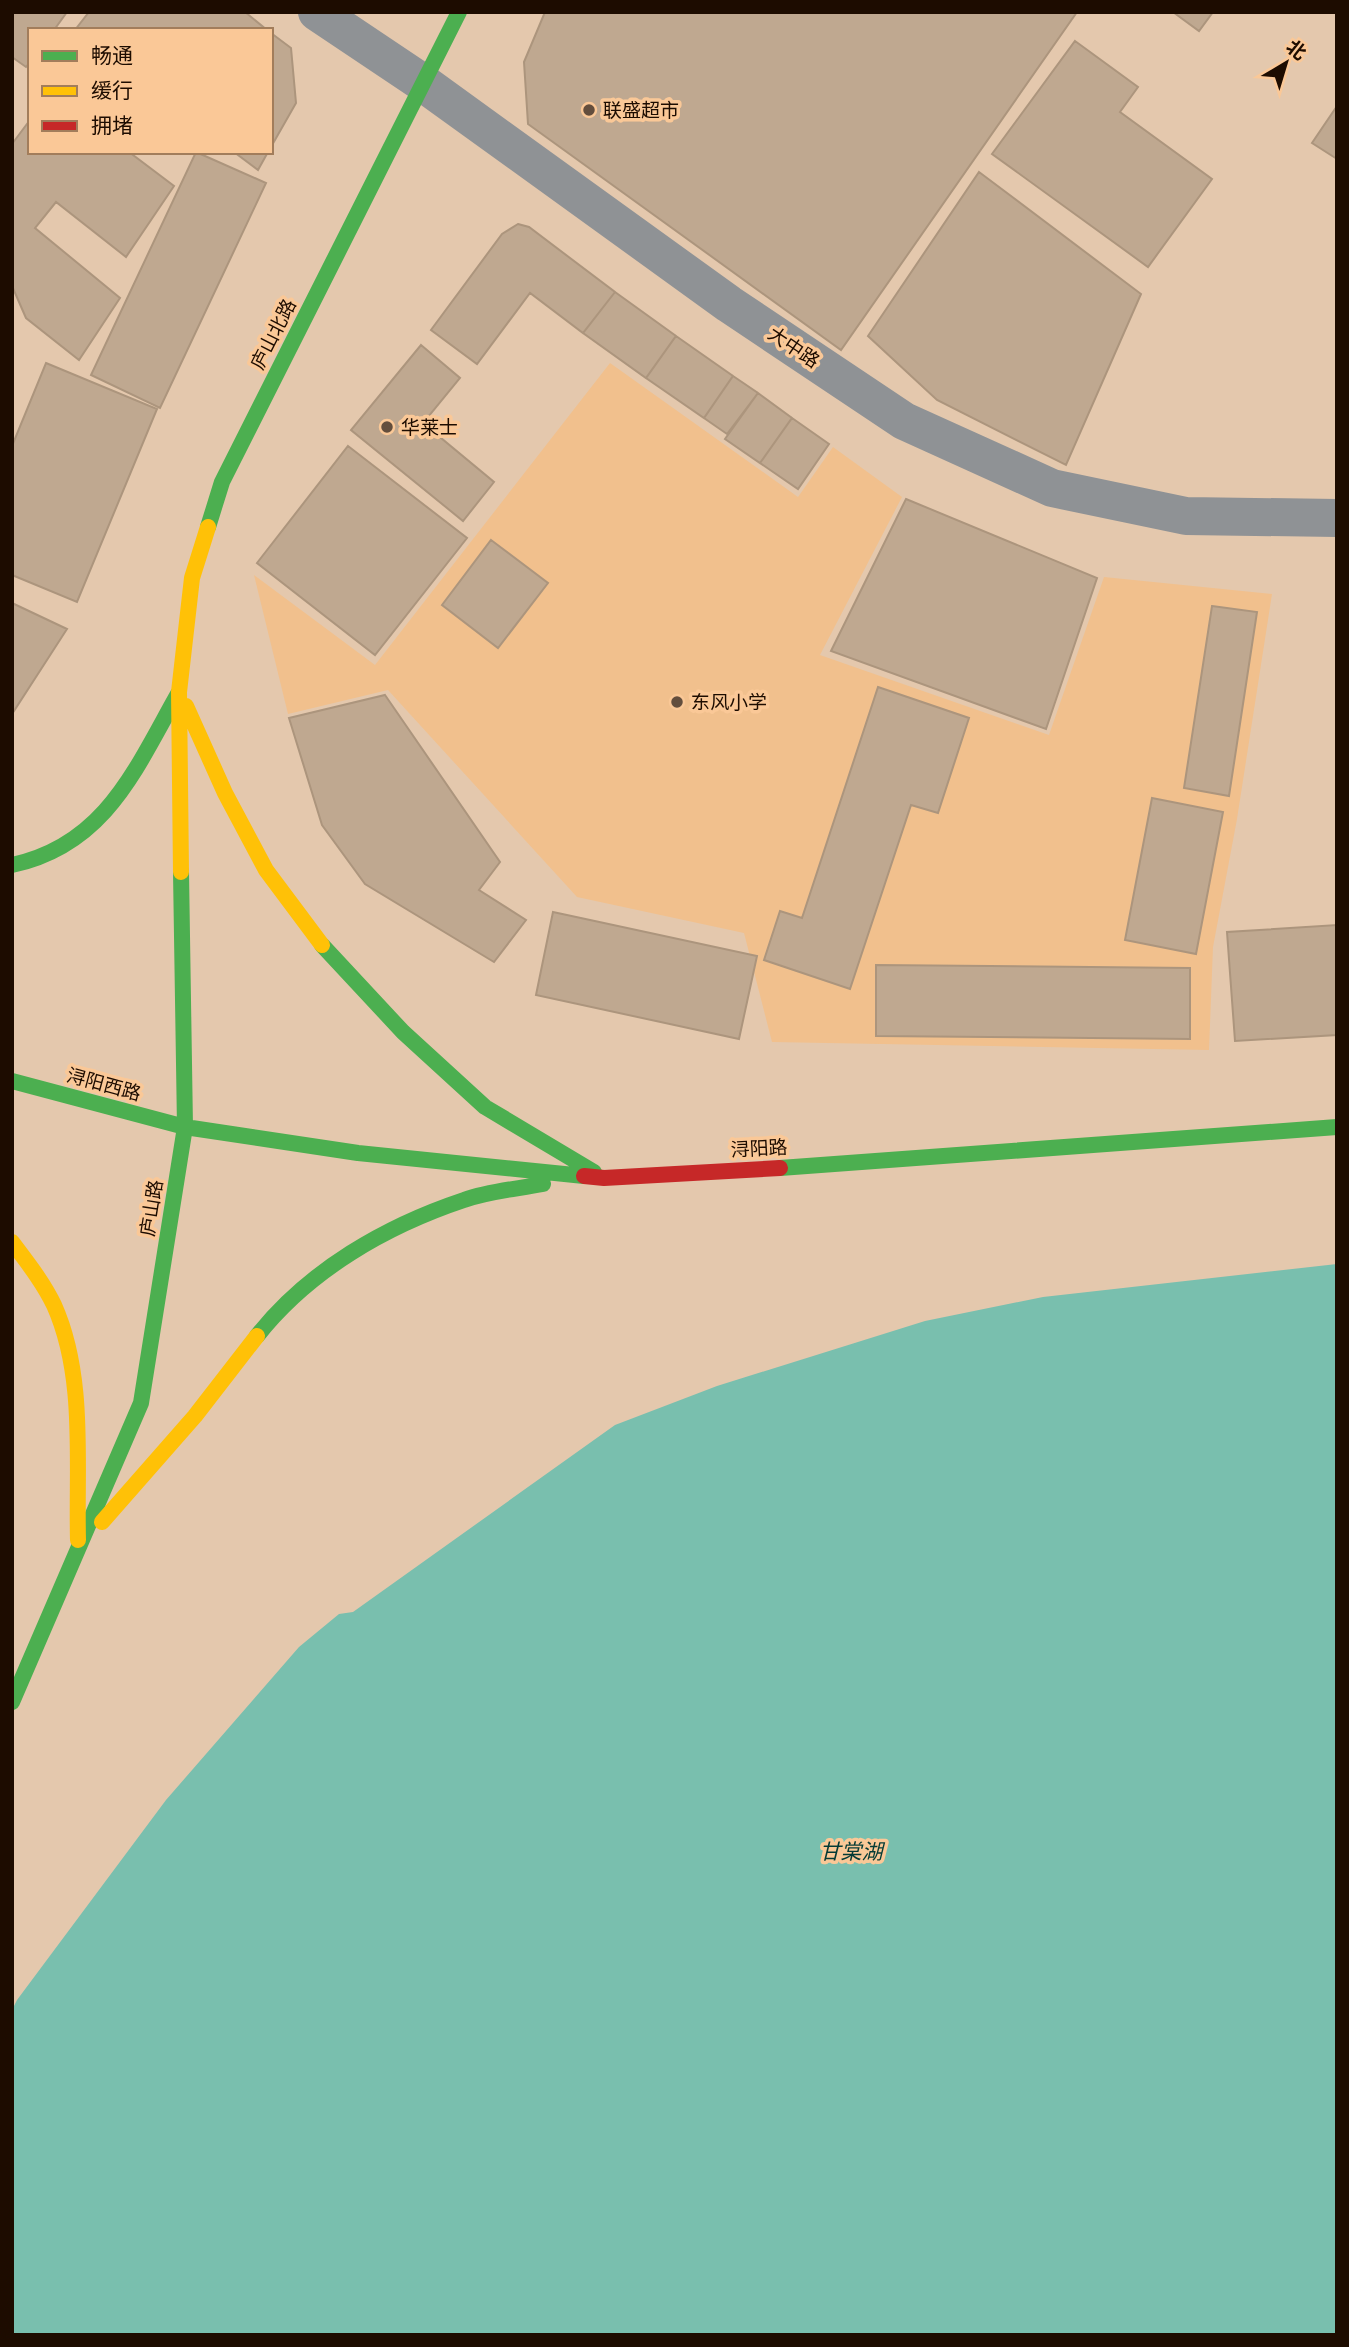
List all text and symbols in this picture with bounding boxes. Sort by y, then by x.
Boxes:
legend [28,28,273,154]
north arrow [1251,28,1321,98]
text: 北 [1280,34,1311,66]
text: 畅通 [91,42,133,70]
text: 缓行 [91,77,133,105]
place label: 联盛超市 [603,98,679,124]
marker: 联盛超市 [581,102,597,118]
text: 拥堵 [91,112,133,140]
street label: 庐山北路 [245,295,303,374]
street label: 大中路 [763,321,824,375]
place label: 华莱士 [401,415,458,441]
marker: 华莱士 [379,419,395,435]
place label: 东风小学 [691,690,767,716]
marker: 东风小学 [669,694,685,710]
street label: 浔阳西路 [64,1063,144,1107]
street label: 浔阳路 [730,1135,788,1163]
street label: 庐山路 [135,1178,169,1238]
water label: 甘棠湖 [820,1838,885,1866]

